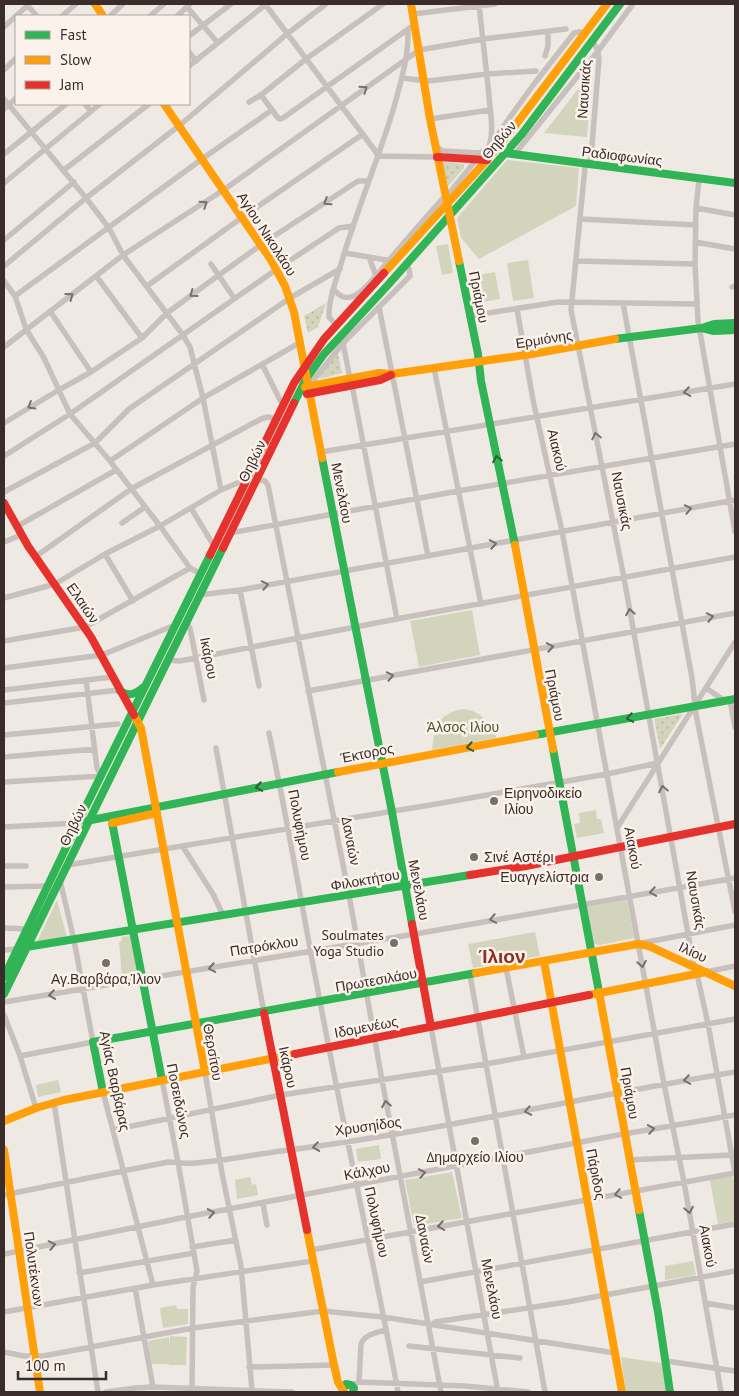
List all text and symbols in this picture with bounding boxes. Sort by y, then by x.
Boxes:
legend [15,15,190,105]
text: Fast [60,25,87,44]
text: Slow [60,50,91,69]
street label: Ναυσικάς [573,59,595,119]
text: Jam [59,75,84,94]
one-way arrow [358,86,368,95]
street label: Θηβών [478,117,520,163]
street label: Ραδιοφωνίας [581,142,664,170]
street label: Αγίου Νικολάου [233,189,301,279]
one-way arrow [323,196,332,205]
one-way arrow [198,200,207,210]
street label: Πριάμου [465,270,493,324]
one-way arrow [189,288,199,297]
one-way arrow [64,293,74,302]
street label: Ερμιόνης [514,326,574,352]
one-way arrow [683,386,691,396]
one-way arrow [28,400,37,410]
street label: Αιακού [543,427,571,473]
one-way arrow [591,431,602,440]
street label: Θηβών [234,437,270,485]
one-way arrow [493,455,503,464]
street label: Μενελάου [327,461,357,525]
street label: Ναυσικάς [608,470,637,532]
one-way arrow [683,504,692,514]
one-way arrow [489,540,498,550]
street label: Ελαιών [63,579,103,627]
one-way arrow [260,581,269,591]
one-way arrow [625,608,635,617]
one-way arrow [706,613,714,623]
street label: Ικάρου [196,636,222,680]
one-way arrow [546,642,555,652]
street label: Πριάμου [541,668,569,722]
one-way arrow [386,671,395,682]
one-way arrow [626,713,634,723]
park label: Άλσος Ιλίου [427,718,499,736]
street label: Έκτορος [338,739,395,767]
one-way arrow [466,741,474,751]
one-way arrow [255,782,263,792]
place label: Ειρηνοδικείο Ιλίου [504,784,582,818]
one-way arrow [658,785,668,794]
street label: Πολυφήμου [284,788,316,862]
marker: Ειρηνοδικείο Ιλίου [488,795,500,807]
street label: Θηβών [55,801,91,849]
street label: Δαναών [337,815,365,867]
street label: Αιακού [620,825,646,871]
place label: Σινέ Αστέρι [484,848,554,866]
marker: Σινέ Αστέρι [468,851,480,863]
street label: Μενελάου [404,858,434,922]
street label: Φιλοκτήτου [329,865,401,895]
place label: Ευαγγελίστρια [500,868,589,886]
street label: Ναυσικάς [682,869,710,931]
marker: Ευαγγελίστρια [593,871,605,883]
one-way arrow [648,886,657,896]
one-way arrow [488,914,497,924]
place label: Soulmates Yoga Studio [313,926,384,960]
street label: Πατρόκλου [229,932,299,960]
marker: Soulmates Yoga Studio [388,937,400,949]
street label: Ιλίου [676,938,710,966]
district label: Ίλιον [478,944,526,968]
marker: Αγ.Βαρβάρα,Ίλιον [100,957,112,969]
one-way arrow [636,960,646,969]
one-way arrow [207,962,216,972]
street label: Πρωτεσιλάου [334,964,418,996]
place label: Αγ.Βαρβάρα,Ίλιον [51,970,161,988]
one-way arrow [47,989,55,1000]
street label: Ιδομενέως [333,1012,400,1042]
street label: Θερσίτου [199,1022,227,1082]
street label: Αγίας Βαρβάρας [96,1029,134,1133]
street label: Ικάρου [275,1044,301,1090]
street label: Ποσειδώνος [163,1062,195,1140]
street label: Πριάμου [617,1066,643,1120]
one-way arrow [683,1074,692,1084]
one-way arrow [382,1099,392,1108]
one-way arrow [523,1106,532,1116]
street label: Χρυσηίδος [334,1112,403,1140]
one-way arrow [646,1125,655,1135]
marker: Δημαρχείο Ιλίου [469,1135,481,1147]
one-way arrow [311,1141,320,1151]
street label: Πάριδος [582,1147,610,1201]
place label: Δημαρχείο Ιλίου [426,1148,524,1166]
street label: Κάλχου [342,1158,392,1184]
one-way arrow [418,1168,427,1179]
street label: Πολυφήμου [361,1185,393,1259]
one-way arrow [614,1189,623,1199]
one-way arrow [683,1205,693,1214]
one-way arrow [207,1208,215,1218]
street label: Δαναών [411,1213,439,1265]
one-way arrow [437,1221,446,1231]
street label: Αιακού [695,1223,721,1269]
street label: Πολυτέκνων [20,1230,48,1308]
one-way arrow [47,1240,56,1250]
street label: Μενελάου [477,1257,507,1321]
scale bar [18,1348,105,1380]
text: 100 m [25,1356,66,1375]

